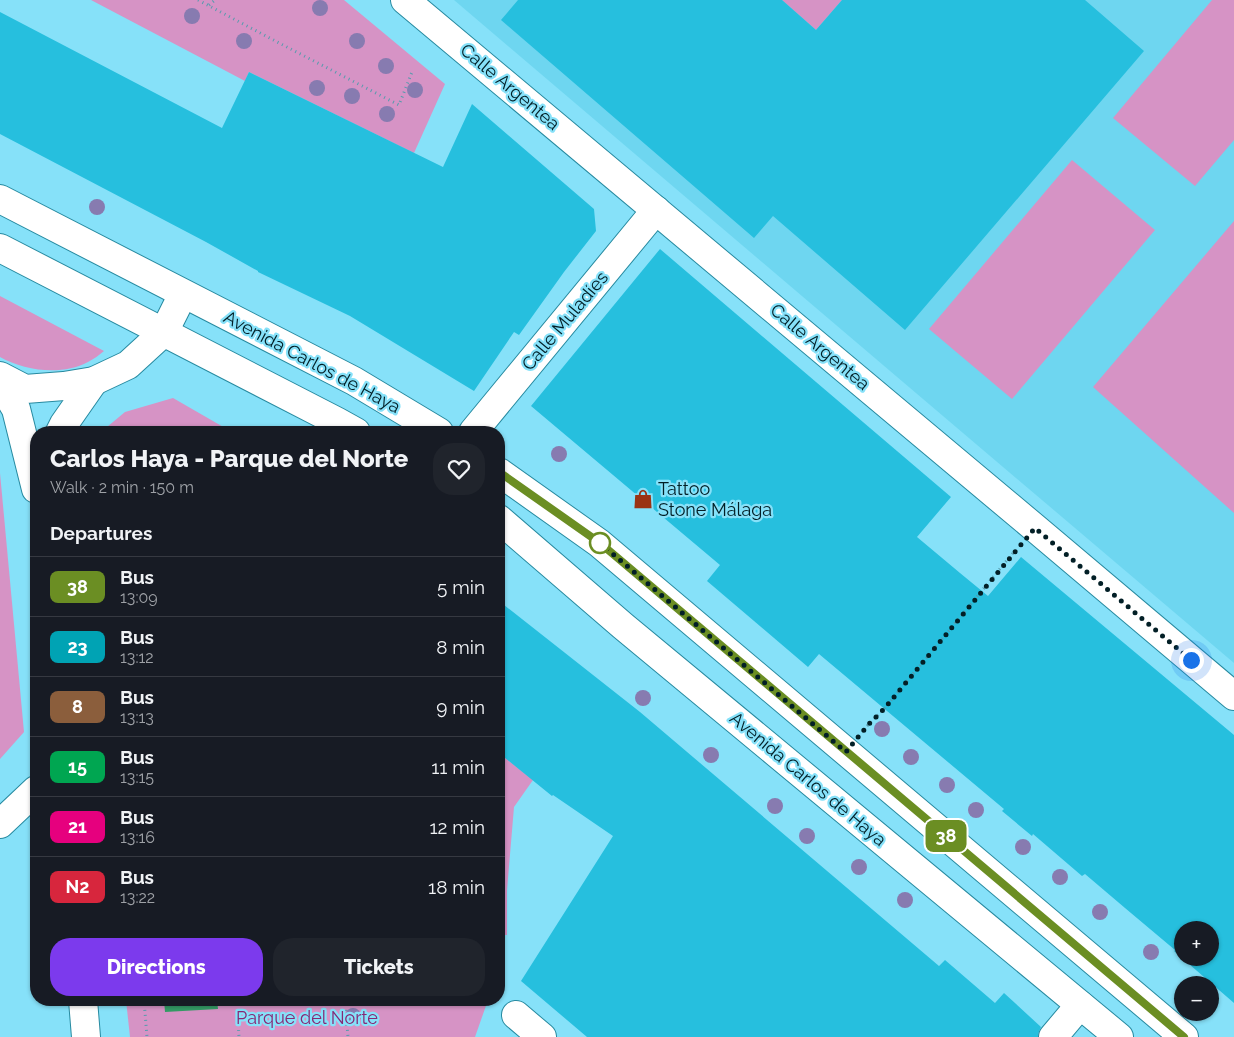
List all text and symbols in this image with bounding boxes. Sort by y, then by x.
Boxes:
street label: Calle Argentea [456,39,564,134]
street label: Calle Muladíes [517,267,612,374]
street label: Calle Argentea [766,299,874,394]
street label: Avenida Carlos de Haya [220,306,404,417]
button: heart [433,443,485,495]
text: Carlos Haya - Parque del Norte [50,444,408,473]
text: Walk · 2 min · 150 m [50,478,194,497]
place label: Tattoo Stone Málaga [658,478,772,520]
shop icon: Tattoo Stone Málaga [632,488,654,510]
text: Departures [50,522,152,544]
unlabelled marker [589,532,611,554]
text: Bus [120,566,154,588]
text: 38 [67,576,88,597]
text: 5 min [437,576,485,598]
text: 13:09 [120,588,158,607]
text: Bus [120,626,154,648]
text: 23 [67,636,88,657]
text: 8 min [436,636,485,658]
text: 13:12 [120,648,154,667]
your location [1179,648,1204,673]
text: Bus [120,686,154,708]
text: 8 [72,696,83,717]
text: 9 min [436,696,485,718]
street label: Avenida Carlos de Haya [726,707,891,850]
text: 13:13 [120,708,154,727]
text: Bus [120,746,154,768]
text: 15 [68,756,87,777]
text: 11 min [431,756,485,778]
text: 13:15 [120,768,154,787]
text: Bus [120,806,154,828]
text: 21 [68,816,87,837]
text: 12 min [429,816,485,838]
line badge: 38 [924,820,968,852]
text: 38 [936,825,956,846]
text: 13:16 [120,828,155,847]
text: Bus [120,866,154,888]
text: N2 [66,876,89,897]
text: 18 min [428,876,485,898]
text: 13:22 [120,888,155,907]
map controls [1174,921,1219,1021]
button: + [1174,921,1219,966]
button: Directions [50,938,263,996]
button: Tickets [273,938,485,996]
button: − [1174,976,1219,1021]
park label: Parque del Norte [236,1007,378,1028]

